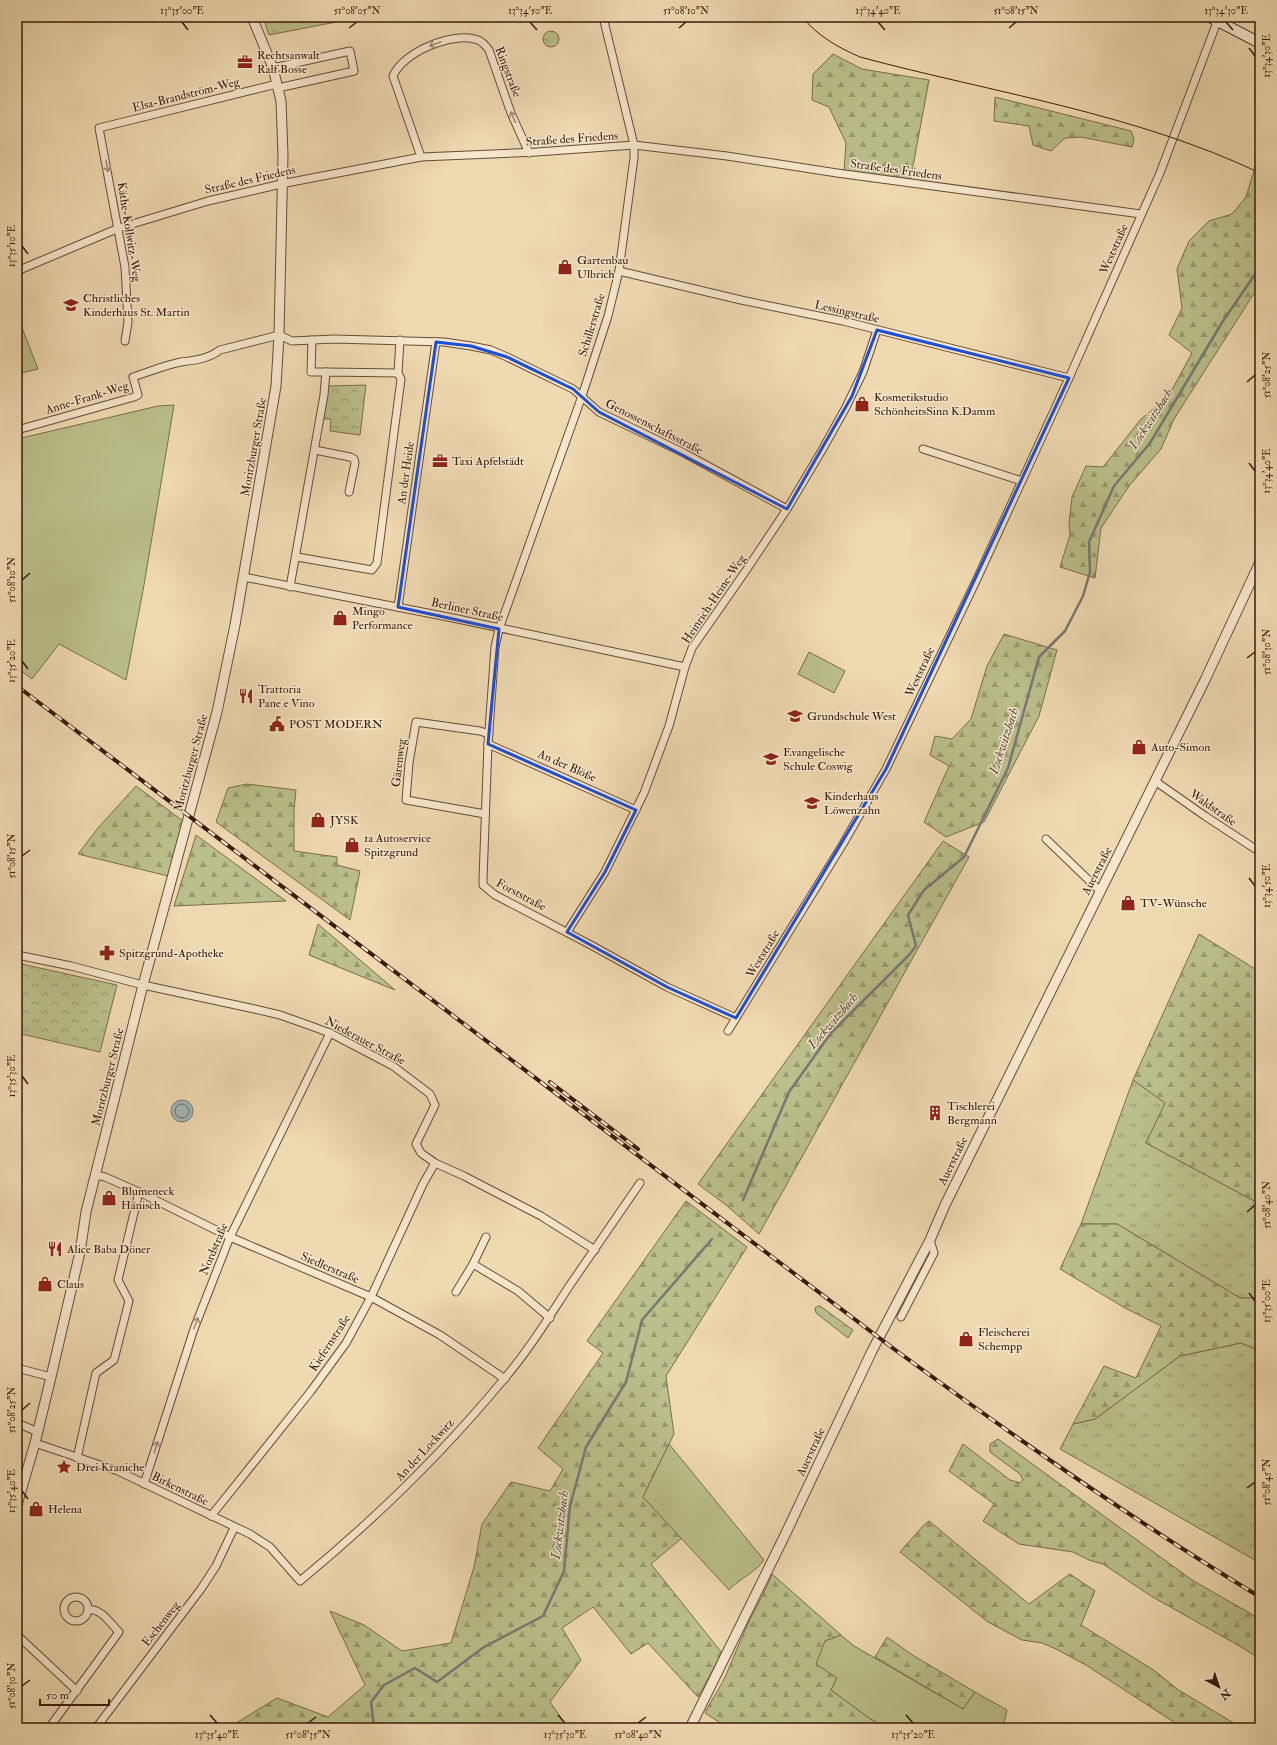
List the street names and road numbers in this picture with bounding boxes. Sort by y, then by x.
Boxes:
street label: Ringstraße [492,45,524,99]
street label: Elsa-Brandström-Weg [131,74,242,116]
street label: Straße des Friedens [525,128,619,150]
street label: Straße des Friedens [849,156,943,184]
street label: Straße des Friedens [203,162,297,198]
street label: Käthe-Kollwitz-Weg [114,181,144,284]
street label: Weststraße [1096,222,1132,277]
street label: Schillerstraße [575,291,609,359]
street label: Lessingstraße [813,297,881,327]
street label: Anne-Frank-Weg [43,378,131,418]
street label: Moritzburger Straße [238,396,270,498]
street label: Genossenschaftsstraße [603,396,705,458]
street label: An der Heide [394,441,418,506]
street label: Heinrich-Heine-Weg [679,551,750,646]
street label: Berliner Straße [430,595,504,625]
street label: Weststraße [902,645,938,700]
street label: Moritzburger Straße [171,713,211,813]
street label: Gärenweg [389,737,410,788]
street label: An der Blöße [535,746,599,786]
street label: Waldstraße [1186,786,1239,830]
street label: Auerstraße [1078,844,1116,899]
street label: Forststraße [493,876,549,914]
street label: Weststraße [742,927,783,981]
street label: Niederauer Straße [322,1014,408,1068]
street label: Moritzburger Straße [89,1027,127,1127]
street label: Auerstraße [934,1134,971,1189]
street label: Nordstraße [196,1221,232,1277]
street label: Siedlerstraße [298,1249,362,1287]
street label: Kiefernstraße [306,1312,354,1374]
street label: An der Lockwitz [392,1416,458,1485]
street label: Auerstraße [793,1425,829,1480]
street label: Birkenstraße [149,1469,211,1509]
street label: Eschenweg [139,1598,184,1650]

